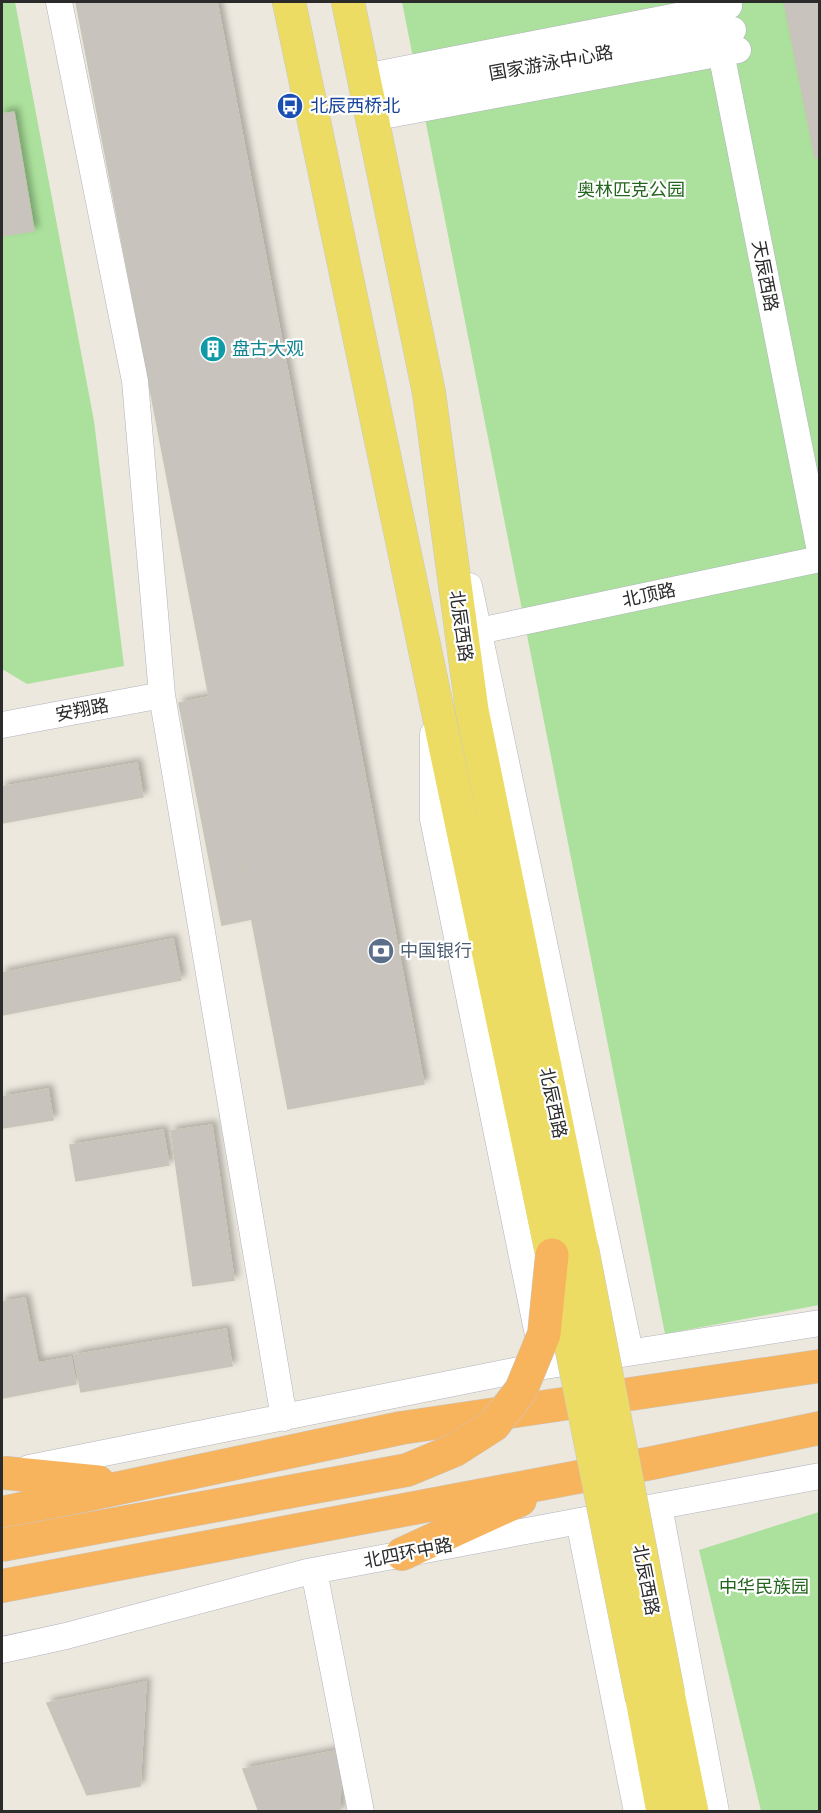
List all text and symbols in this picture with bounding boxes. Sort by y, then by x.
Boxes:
street label: 国家游泳中心路 [487,41,615,83]
bus stop icon: 北辰西桥北 [275,91,305,121]
place label: 北辰西桥北 [310,95,400,115]
park label: 奥林匹克公园 [577,179,685,199]
street label: 天辰西路 [749,239,783,313]
building icon: 盘古大观 [198,334,228,364]
place label: 盘古大观 [232,338,304,358]
street label: 北顶路 [620,579,677,609]
street label: 北辰西路 [447,589,477,663]
street label: 安翔路 [53,694,110,724]
bank icon: 中国银行 [366,936,396,966]
place label: 中国银行 [400,940,472,960]
street label: 北辰西路 [537,1065,571,1140]
street label: 北四环中路 [362,1534,454,1570]
street label: 北辰西路 [630,1543,664,1617]
park label: 中华民族园 [719,1576,809,1596]

